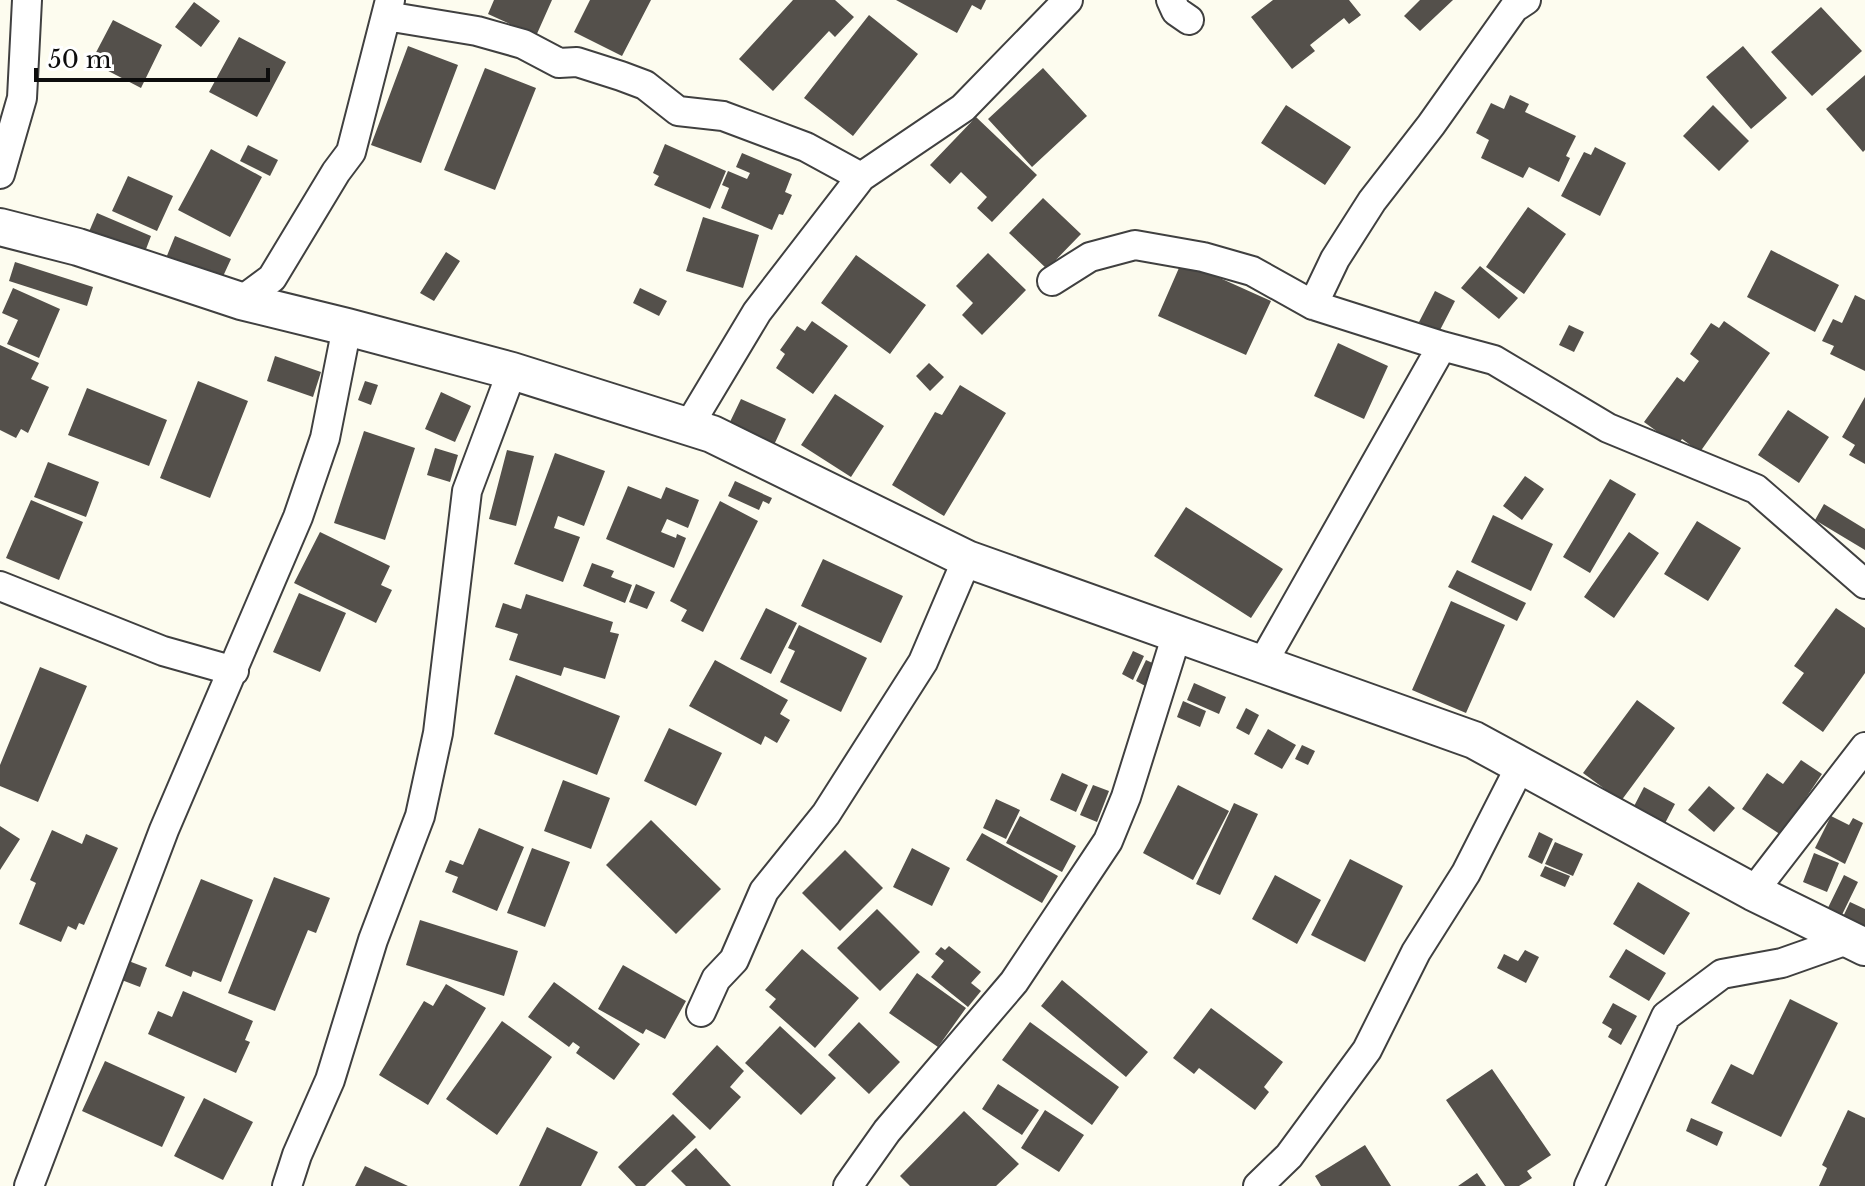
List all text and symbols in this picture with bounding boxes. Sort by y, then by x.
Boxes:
scale bar [36,32,268,82]
text: 50 m [48,45,112,74]

